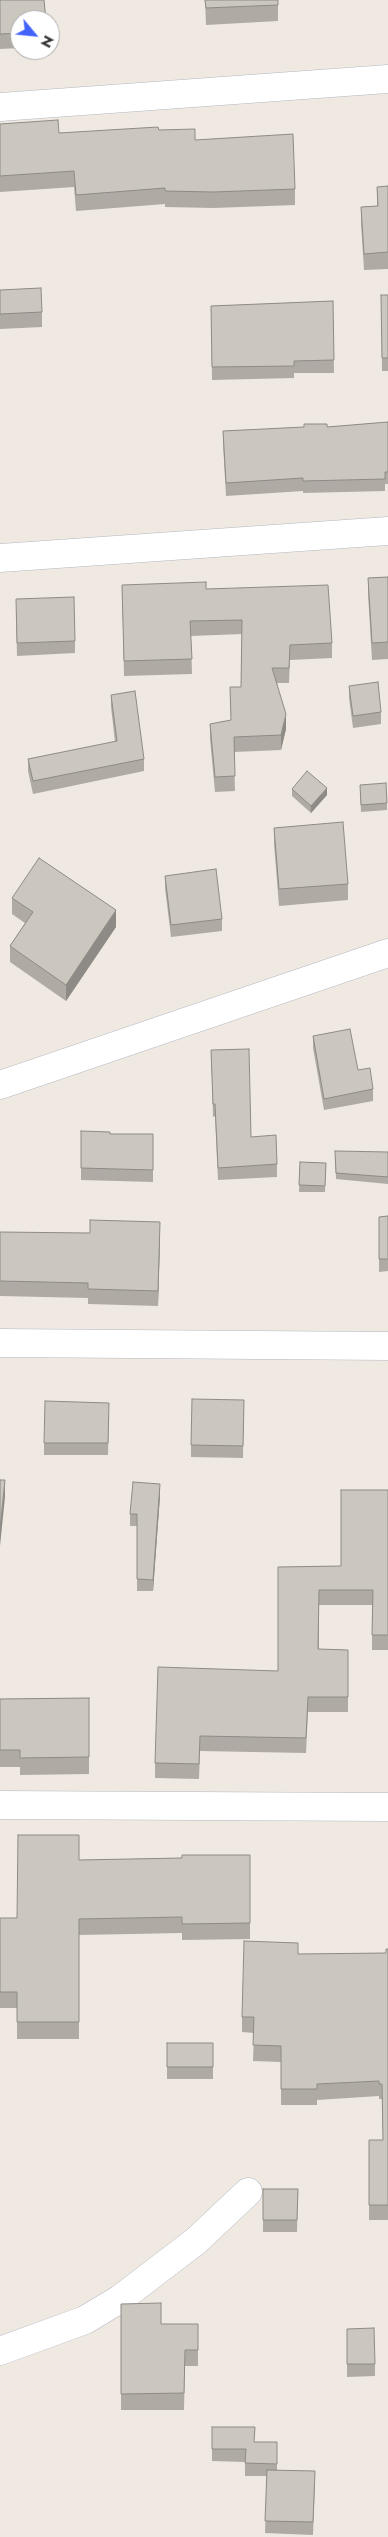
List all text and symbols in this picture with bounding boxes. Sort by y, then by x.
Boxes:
north arrow [10,10,60,60]
text: N [36,32,59,51]

